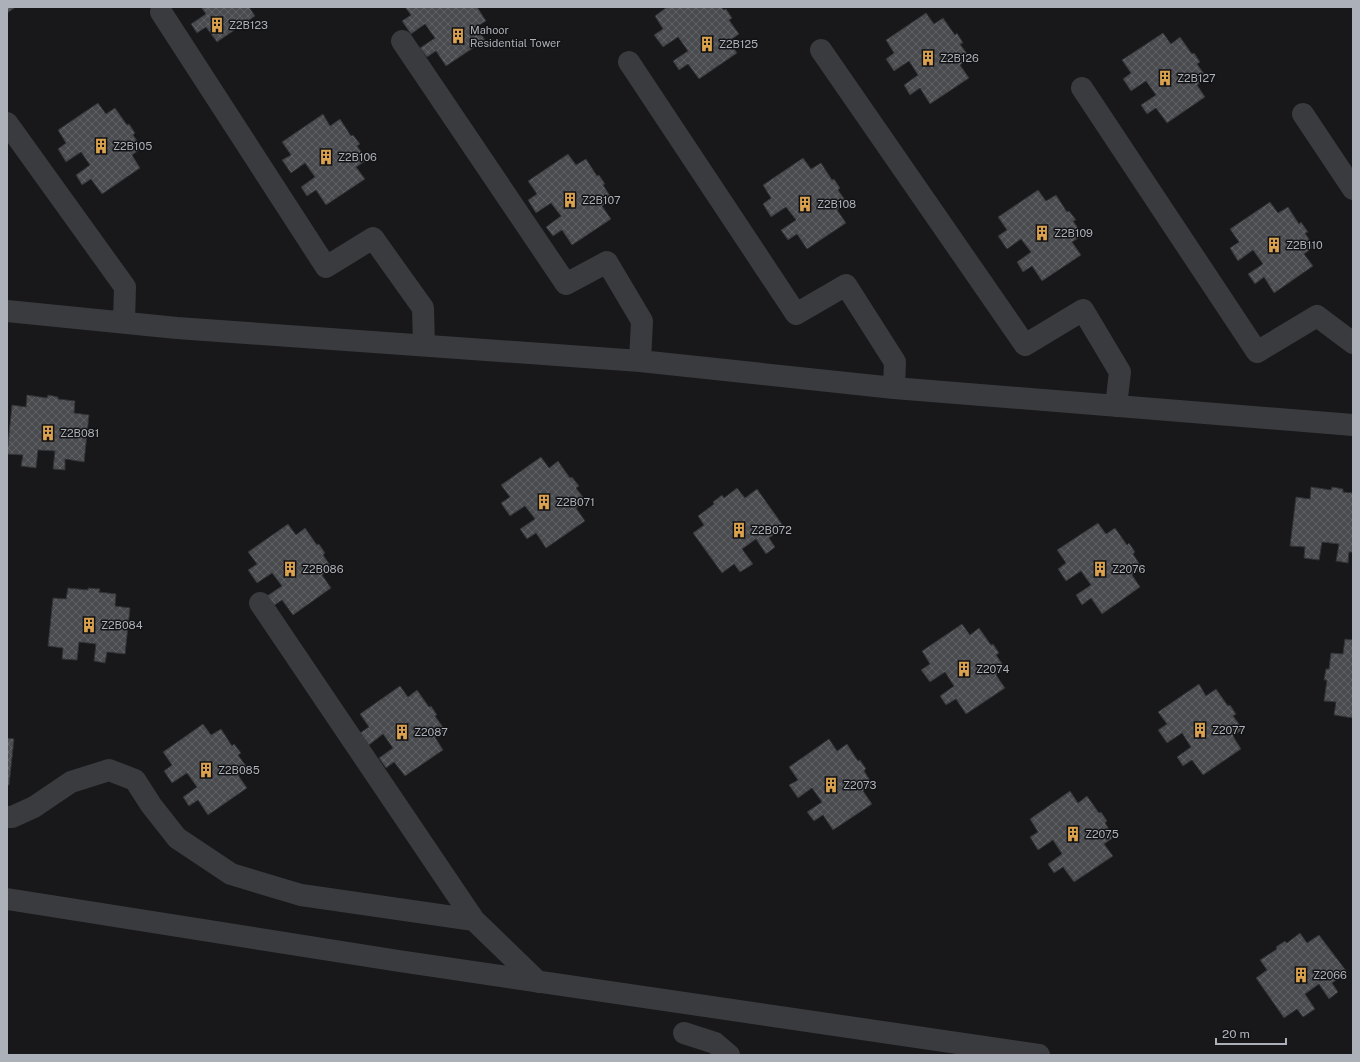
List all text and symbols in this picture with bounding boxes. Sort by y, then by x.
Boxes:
building icon: Z2B123 [208,16,226,34]
place label: Z2B123 [229,19,268,31]
place label: Mahoor Residential Tower [470,24,561,49]
building icon: Mahoor Residential Tower [449,27,467,45]
building icon: Z2B125 [698,35,716,53]
place label: Z2B125 [719,38,758,50]
building icon: Z2B126 [919,49,937,67]
place label: Z2B126 [940,52,979,64]
building icon: Z2B127 [1156,69,1174,87]
place label: Z2B127 [1177,72,1216,84]
building icon: Z2B105 [92,137,110,155]
place label: Z2B105 [113,140,152,152]
building icon: Z2B106 [317,148,335,166]
place label: Z2B106 [338,151,377,163]
building icon: Z2B107 [561,191,579,209]
place label: Z2B107 [582,194,621,206]
building icon: Z2B108 [796,195,814,213]
place label: Z2B108 [817,198,856,210]
building icon: Z2B109 [1033,224,1051,242]
place label: Z2B109 [1054,227,1093,239]
building icon: Z2B110 [1265,236,1283,254]
place label: Z2B110 [1286,239,1323,251]
building icon: Z2B081 [39,424,57,442]
place label: Z2B081 [60,427,99,439]
building icon: Z2B071 [535,493,553,511]
place label: Z2B071 [556,496,595,508]
building icon: Z2B072 [730,521,748,539]
place label: Z2B072 [751,524,792,536]
building icon: Z2B086 [281,560,299,578]
building icon: Z2076 [1091,560,1109,578]
place label: Z2B086 [302,563,344,575]
place label: Z2076 [1112,563,1145,575]
building icon: Z2B084 [80,616,98,634]
place label: Z2B084 [101,619,143,631]
building icon: Z2074 [955,660,973,678]
place label: Z2074 [976,663,1009,675]
building icon: Z2077 [1191,721,1209,739]
building icon: Z2087 [393,723,411,741]
place label: Z2077 [1212,724,1246,736]
place label: Z2087 [414,726,448,738]
building icon: Z2B085 [197,761,215,779]
place label: Z2B085 [218,764,260,776]
building icon: Z2073 [822,776,840,794]
place label: Z2073 [843,779,876,791]
building icon: Z2075 [1064,825,1082,843]
place label: Z2075 [1085,828,1119,840]
building icon: Z2066 [1292,966,1310,984]
place label: Z2066 [1313,969,1347,981]
scale bar [1216,1020,1286,1046]
text: 20 m [1222,1027,1250,1041]

